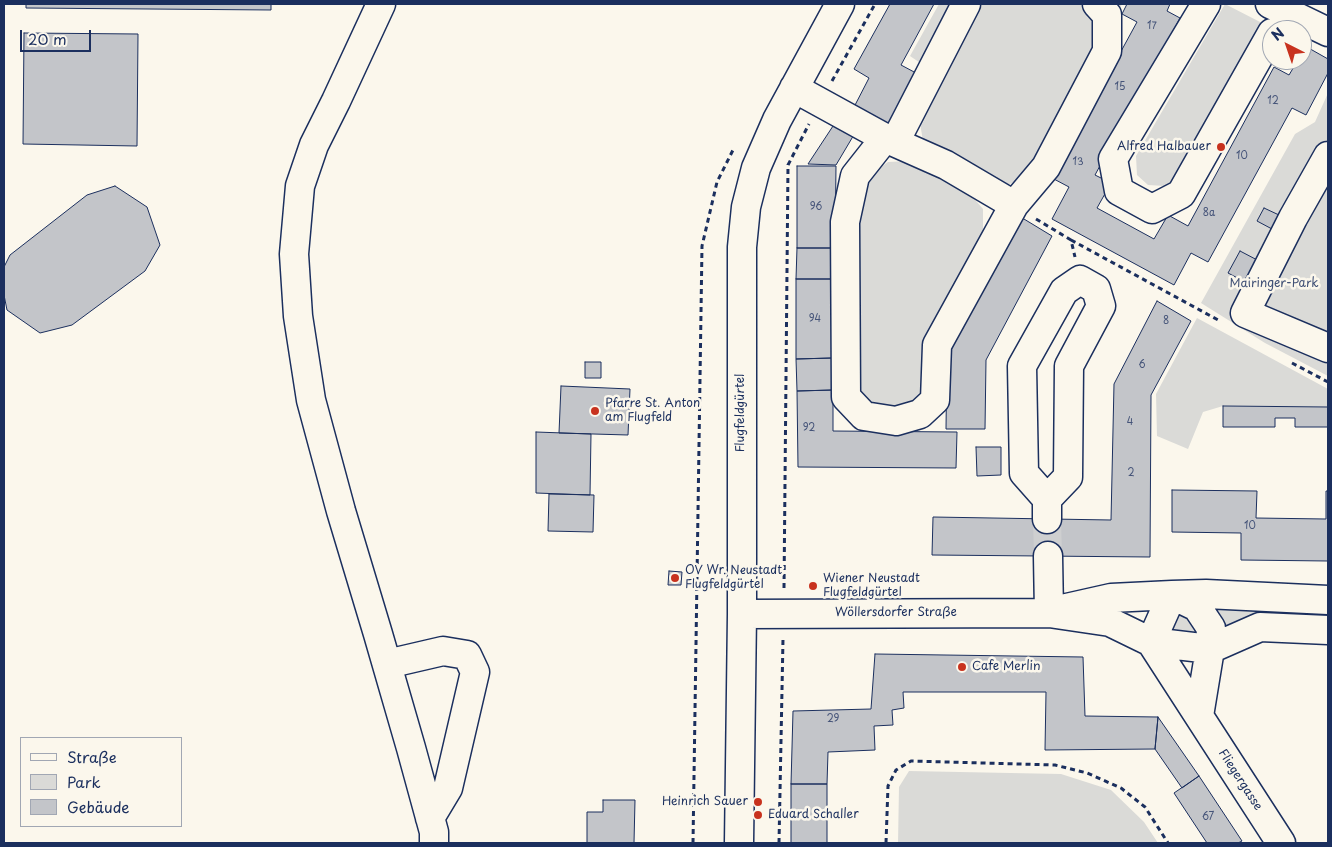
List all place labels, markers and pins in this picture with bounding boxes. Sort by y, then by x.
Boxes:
place label: Alfred Halbauer [1117,140,1211,154]
marker: Alfred Halbauer [1215,141,1227,153]
place label: Pfarre St. Anton am Flugfeld [605,397,700,425]
marker: Pfarre St. Anton am Flugfeld [589,405,601,417]
place label: OV Wr. Neustadt Flugfeldgürtel [685,564,782,592]
marker: OV Wr. Neustadt Flugfeldgürtel [669,572,681,584]
place label: Wiener Neustadt Flugfeldgürtel [823,572,920,600]
marker: Wiener Neustadt Flugfeldgürtel [807,580,819,592]
place label: Cafe Merlin [972,660,1040,674]
marker: Cafe Merlin [956,661,968,673]
place label: Heinrich Sauer [662,795,748,809]
marker: Heinrich Sauer [752,796,764,808]
place label: Eduard Schaller [768,808,859,822]
marker: Eduard Schaller [752,809,764,821]

